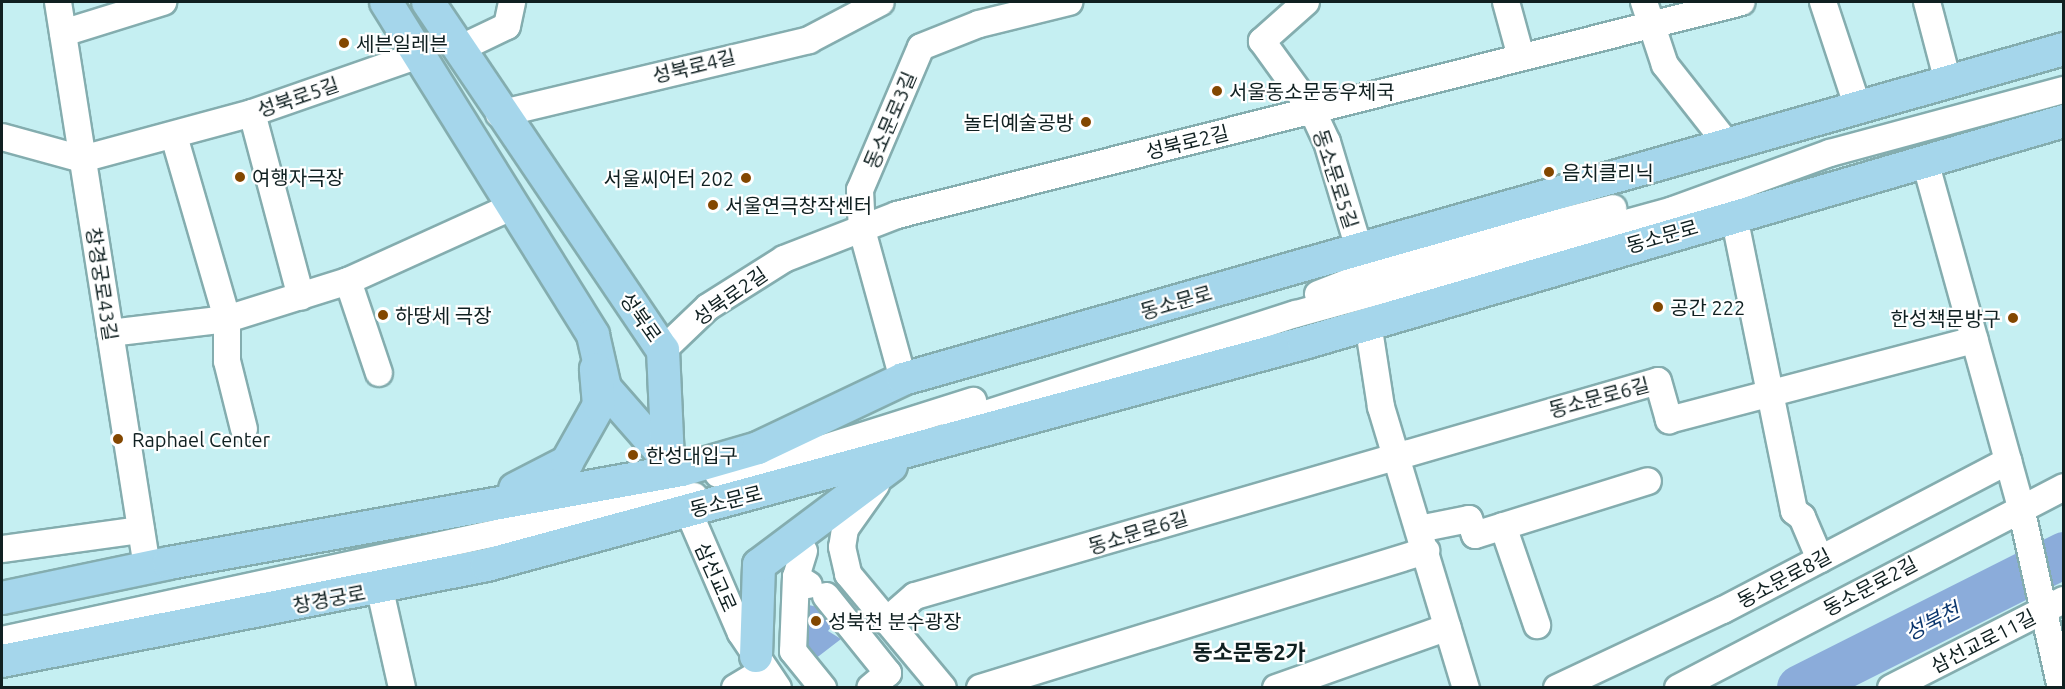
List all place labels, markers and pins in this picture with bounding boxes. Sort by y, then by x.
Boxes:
place label: 세븐일레븐 [356,31,448,55]
marker: 세븐일레븐 [337,36,351,50]
place label: 서울동소문동우체국 [1229,79,1395,103]
marker: 서울동소문동우체국 [1210,84,1224,98]
place label: 놀터예술공방 [964,110,1074,134]
marker: 놀터예술공방 [1079,115,1093,129]
place label: 음치클리닉 [1562,160,1654,184]
marker: 음치클리닉 [1540,163,1558,181]
place label: 여행자극장 [252,165,344,189]
place label: 서울씨어터 202 [604,166,734,190]
marker: 여행자극장 [233,170,247,184]
marker: 서울씨어터 202 [739,171,753,185]
place label: 서울연극창작센터 [725,193,872,217]
marker: 서울연극창작센터 [706,198,720,212]
place label: 공간 222 [1670,295,1745,319]
marker: 공간 222 [1651,300,1665,314]
place label: 하땅세 극장 [395,303,492,327]
place label: 한성책문방구 [1891,306,2001,330]
marker: 하땅세 극장 [376,308,390,322]
marker: 한성책문방구 [2006,311,2020,325]
place label: Raphael Center [132,427,270,451]
marker: Raphael Center [109,430,127,448]
place label: 한성대입구 [646,443,738,467]
marker: 한성대입구 [624,446,642,464]
place label: 성북천 분수광장 [828,609,961,633]
marker: 성북천 분수광장 [809,614,823,628]

